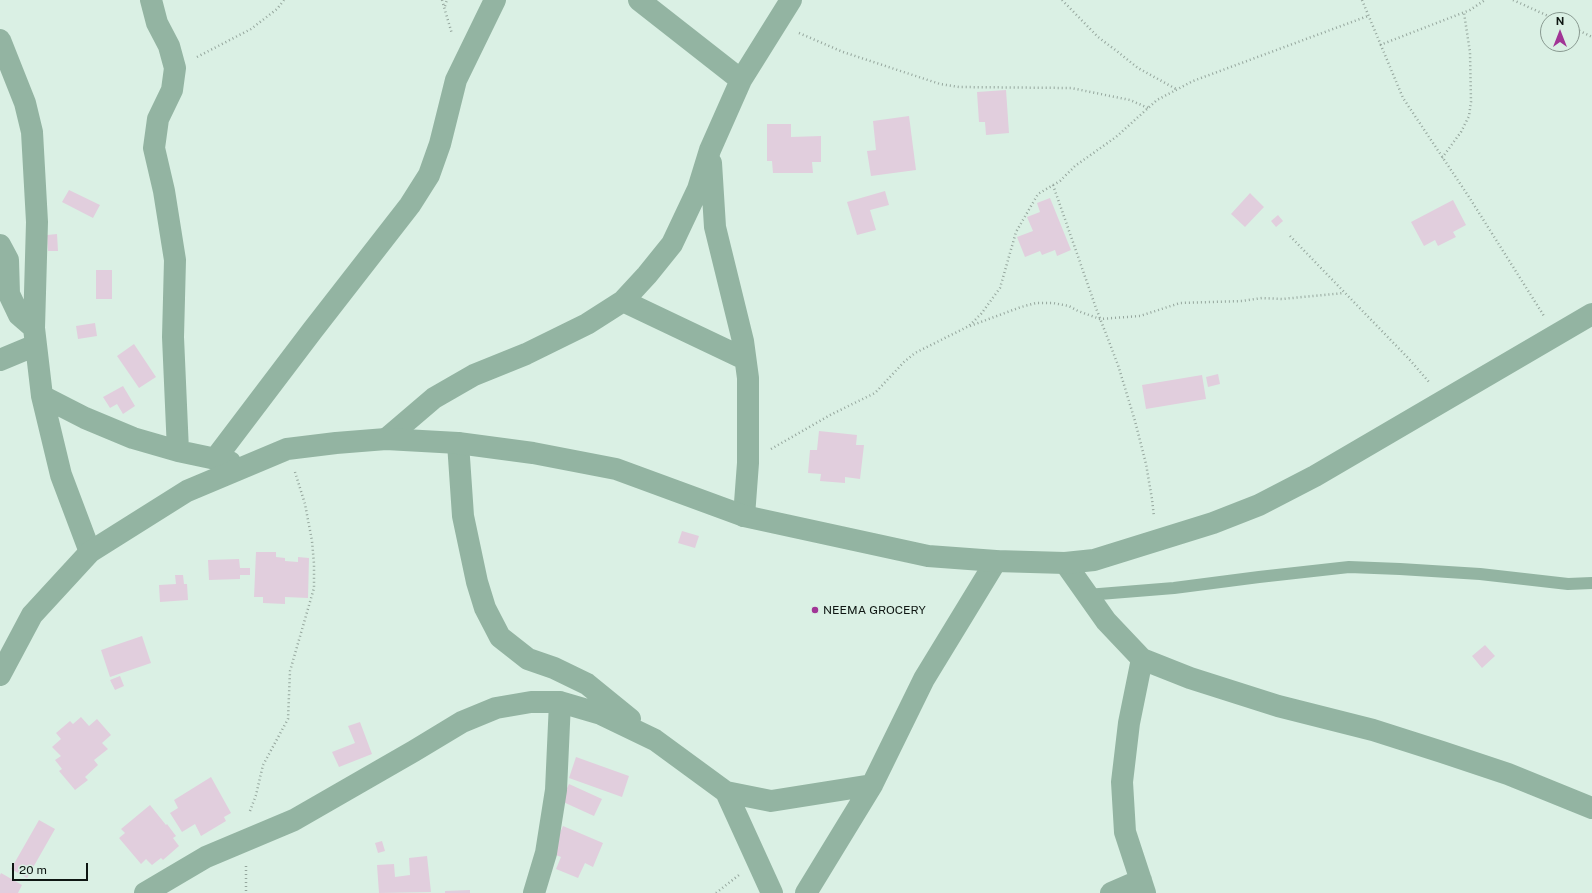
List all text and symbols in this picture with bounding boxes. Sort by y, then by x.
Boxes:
north arrow [1540,12,1580,52]
text: N [1556,15,1564,27]
place label: NEEMA GROCERY [823,603,926,617]
marker: NEEMA GROCERY [810,605,820,615]
scale bar [14,855,90,881]
text: 20 m [19,863,47,877]

